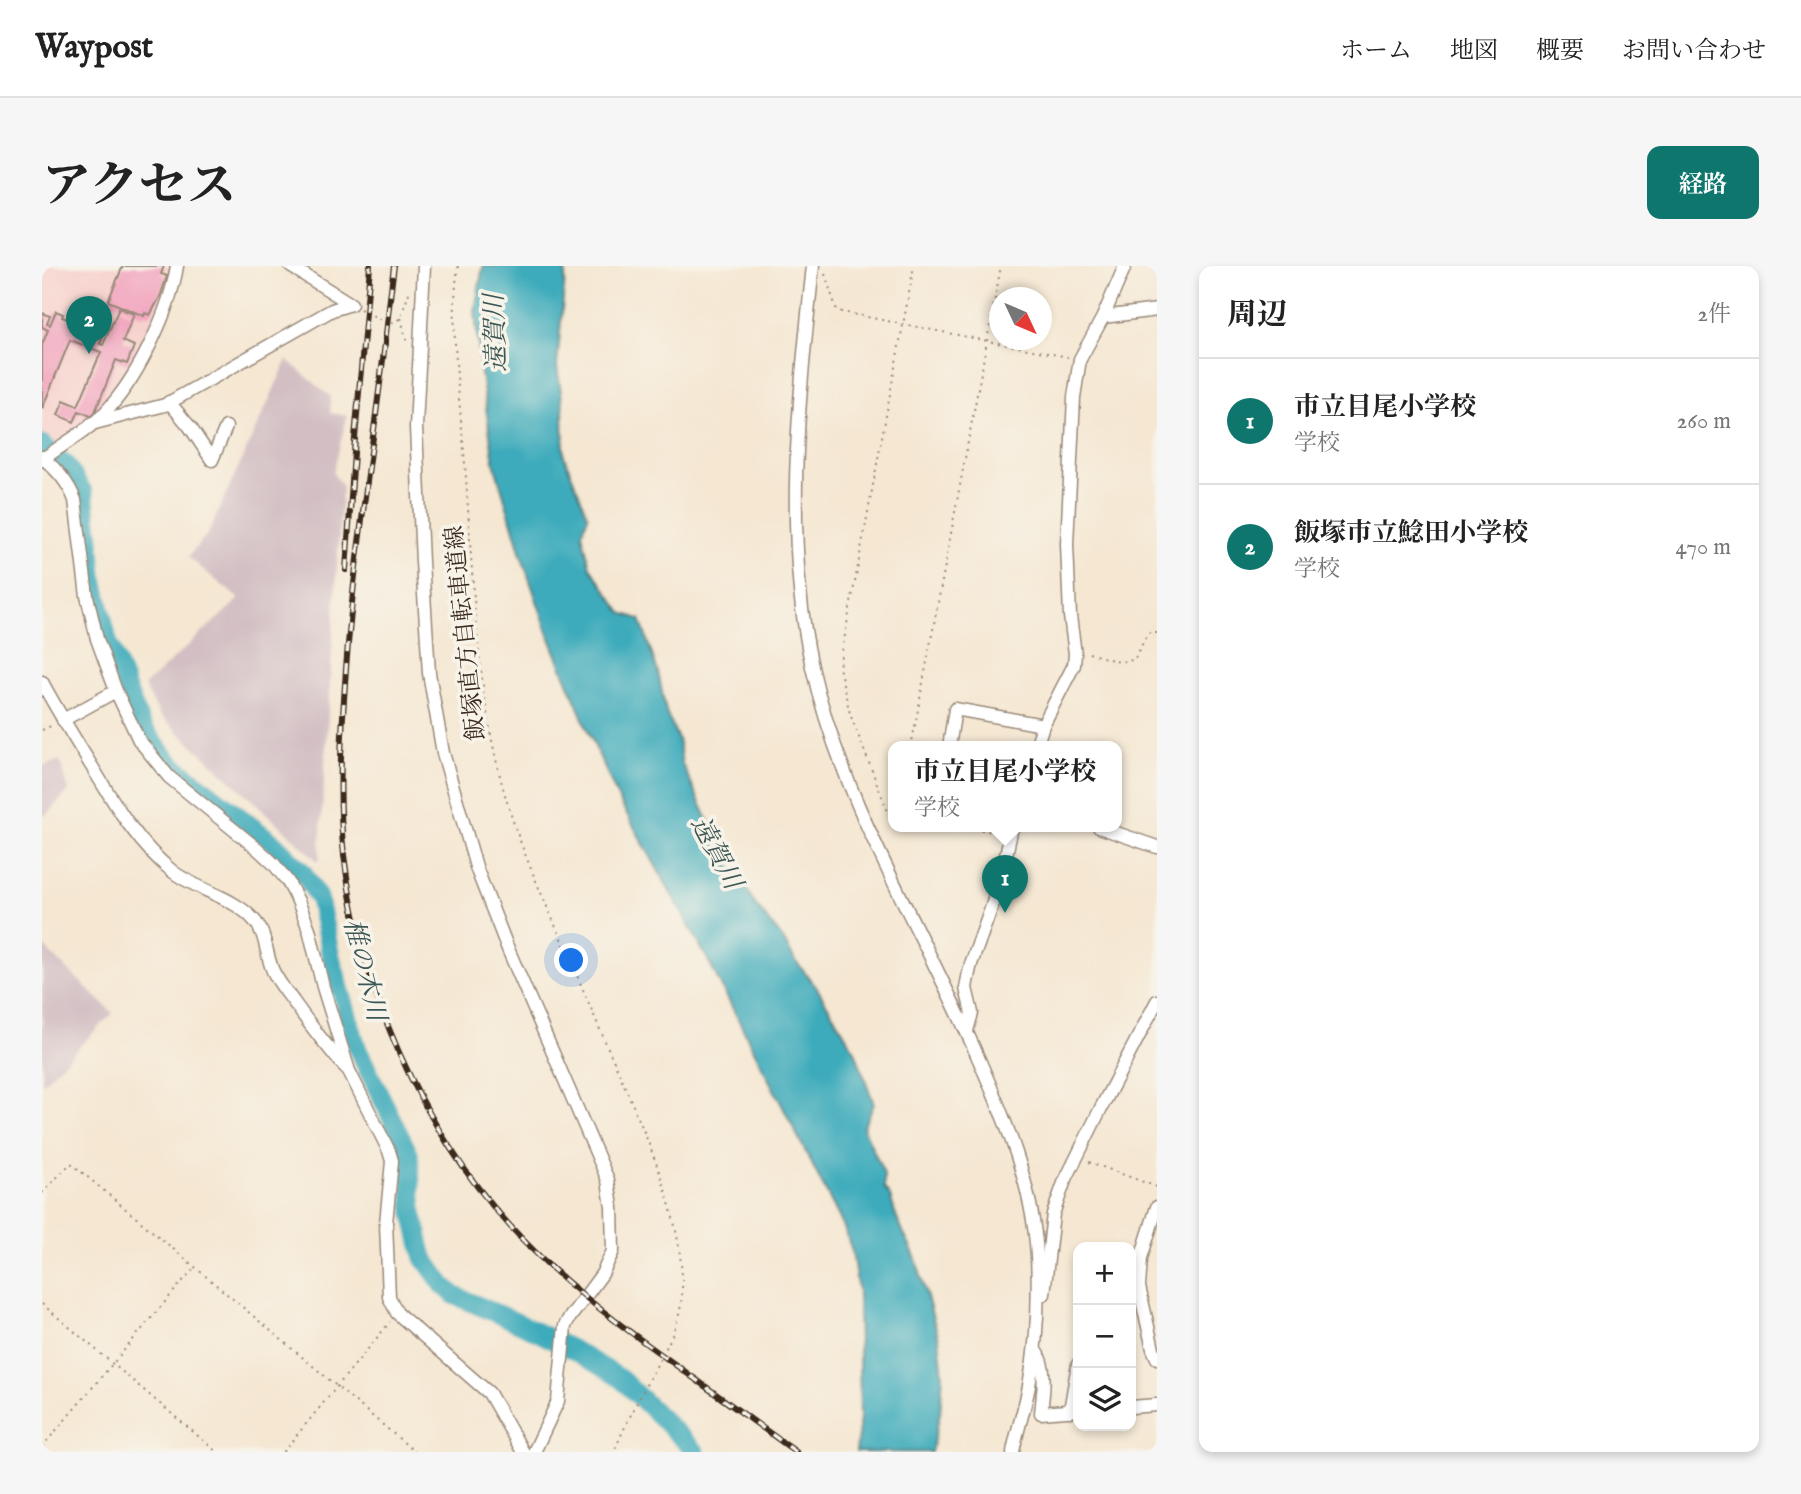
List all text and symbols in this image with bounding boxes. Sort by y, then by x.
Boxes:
text: Waypost [35,27,153,69]
text: ホーム [1340,36,1412,67]
text: 地図 [1450,36,1498,67]
text: 概要 [1536,36,1584,67]
text: お問い合わせ [1622,36,1766,67]
button: 経路 [1647,146,1759,219]
text: アクセス [42,157,237,219]
north arrow [989,287,1052,350]
water label: 遠賀川 [478,290,514,373]
pin: 2 [66,296,112,354]
text: 周辺 [1227,297,1287,335]
text: 2件 [1697,300,1731,329]
text: 市立目尾小学校 [1294,391,1476,424]
text: 1 [1246,407,1254,436]
text: 260 m [1676,407,1731,436]
text: 学校 [1294,429,1340,458]
text: 飯塚市立鯰田小学校 [1294,517,1528,550]
street label: 飯塚直方自転車道線 [439,524,493,742]
text: 2 [1245,533,1255,562]
text: 470 m [1676,533,1731,562]
text: 学校 [1294,555,1340,584]
popup [888,741,1122,832]
text: 市立目尾小学校 [914,756,1096,789]
text: 学校 [914,794,960,823]
water label: 遠賀川 [683,811,750,898]
pin: 1 [982,855,1028,913]
water label: 椎の木川 [335,916,393,1027]
your location [554,943,588,977]
map controls [1073,1242,1136,1431]
button: + [1073,1242,1136,1305]
button: − [1073,1305,1136,1368]
button: layers [1073,1368,1136,1431]

